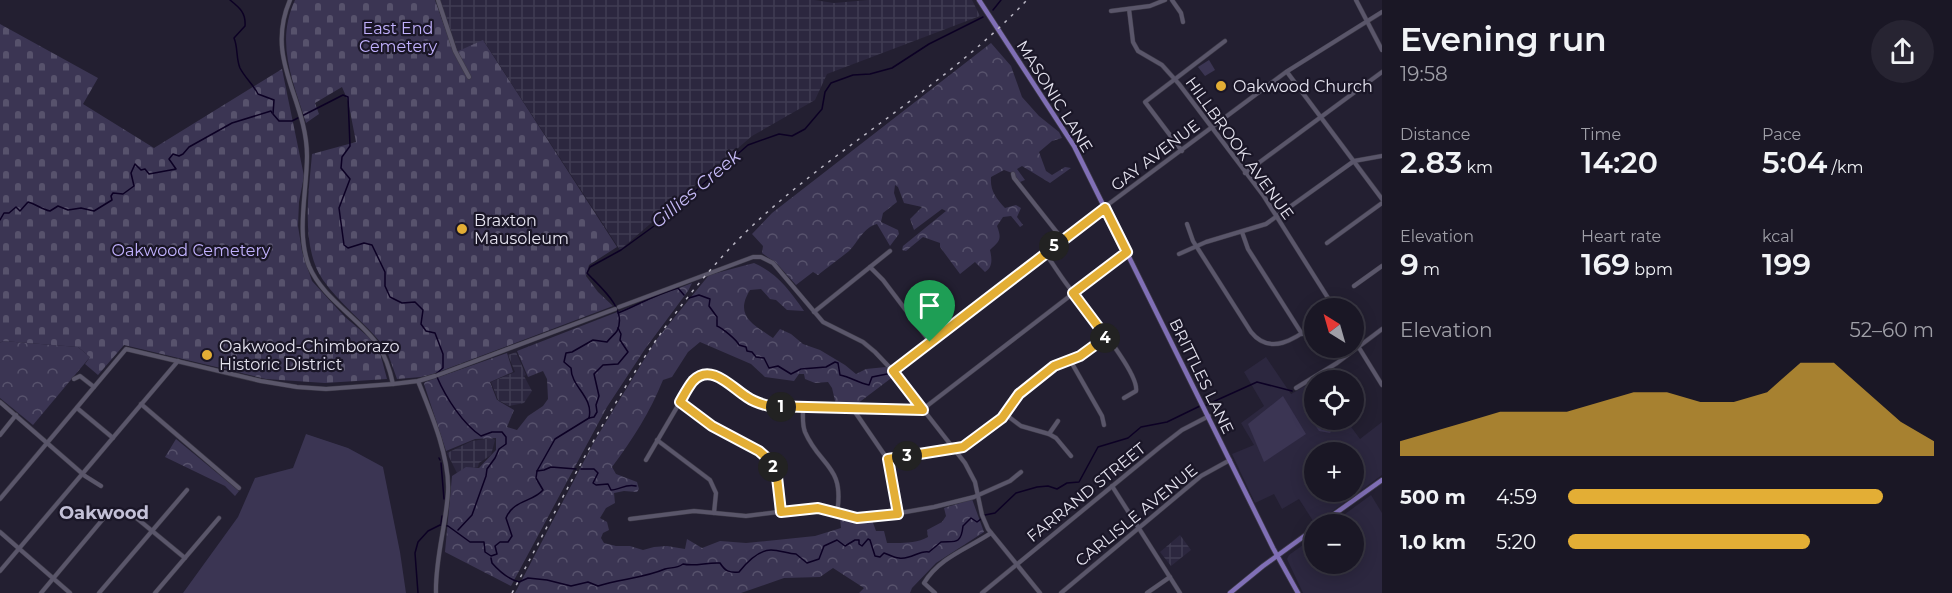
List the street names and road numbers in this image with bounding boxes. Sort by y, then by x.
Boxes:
street label: MASONIC LANE [1013,37,1097,156]
street label: HILLBROOK AVENUE [1181,73,1298,223]
street label: GAY AVENUE [1107,116,1203,195]
street label: BRITTLES LANE [1165,316,1238,437]
street label: FARRAND STREET [1023,438,1150,546]
street label: CARLISLE AVENUE [1071,460,1201,570]

